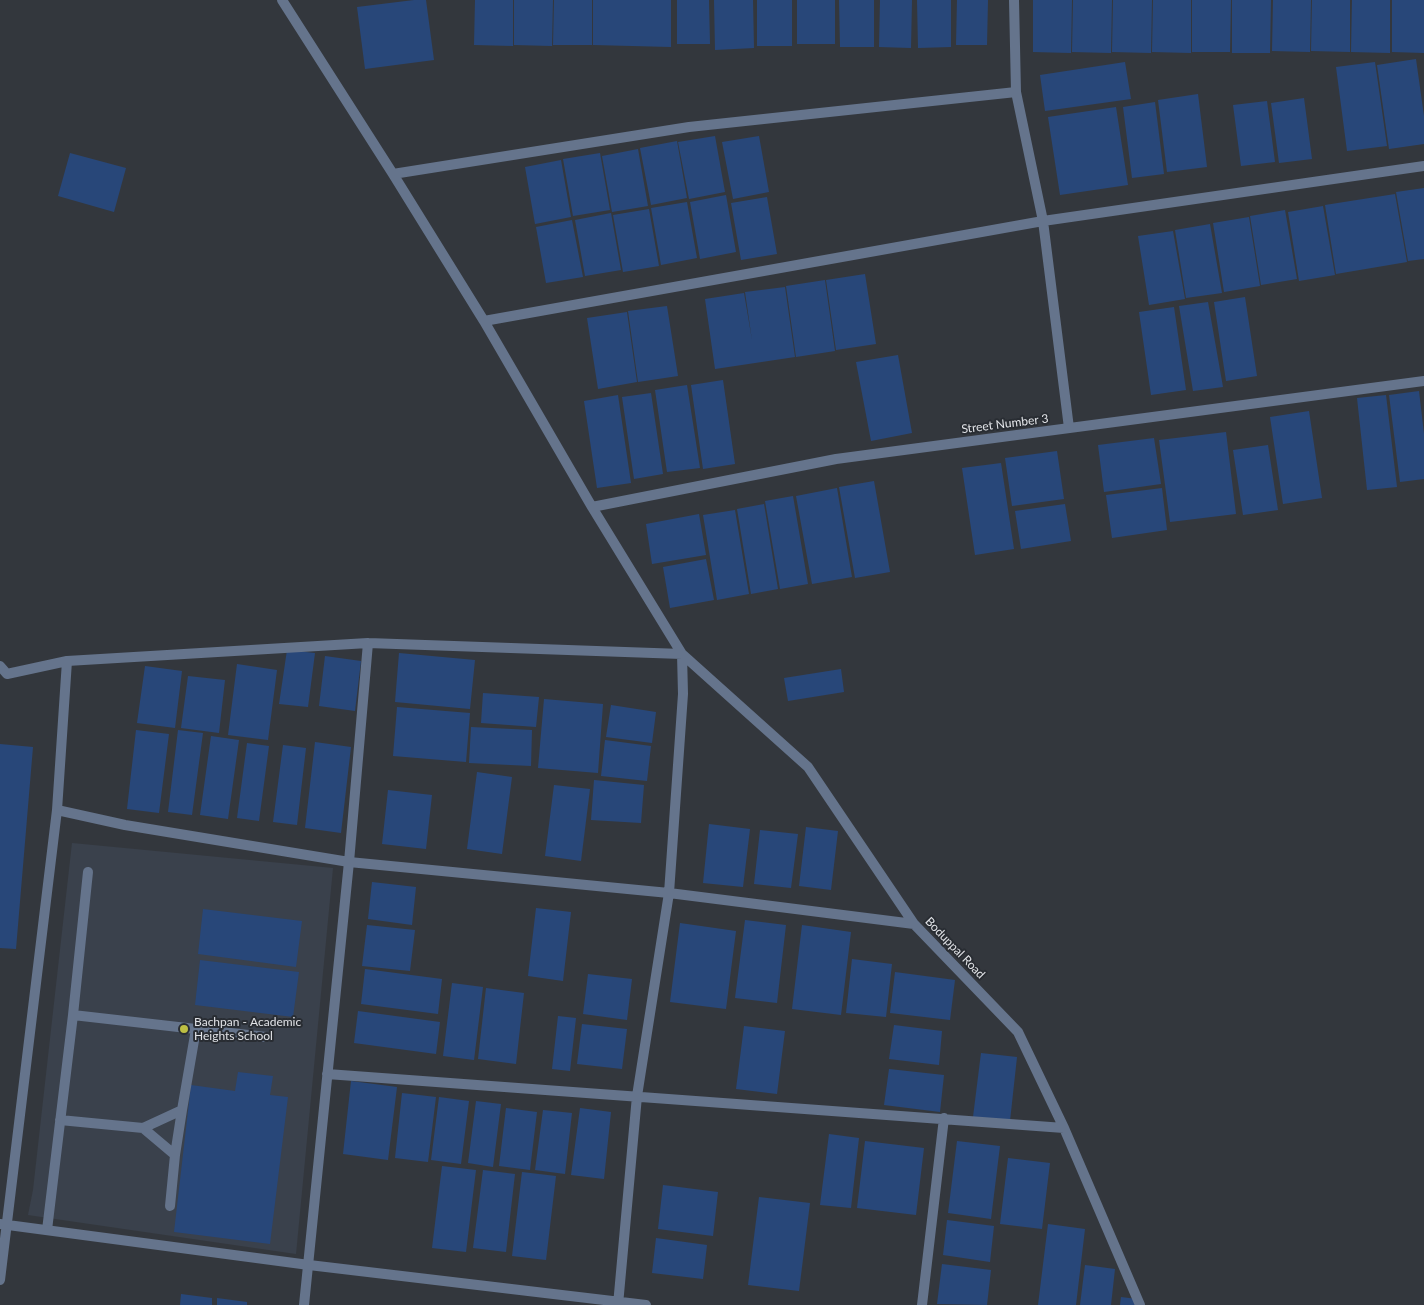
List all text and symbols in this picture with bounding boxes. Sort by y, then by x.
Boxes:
street label: Street Number 3 [961,412,1049,436]
street label: Boduppal Road [922,914,988,982]
place label: Bachpan - Academic Heights School [194,1015,301,1043]
marker: Bachpan - Academic Heights School [178,1023,190,1035]

